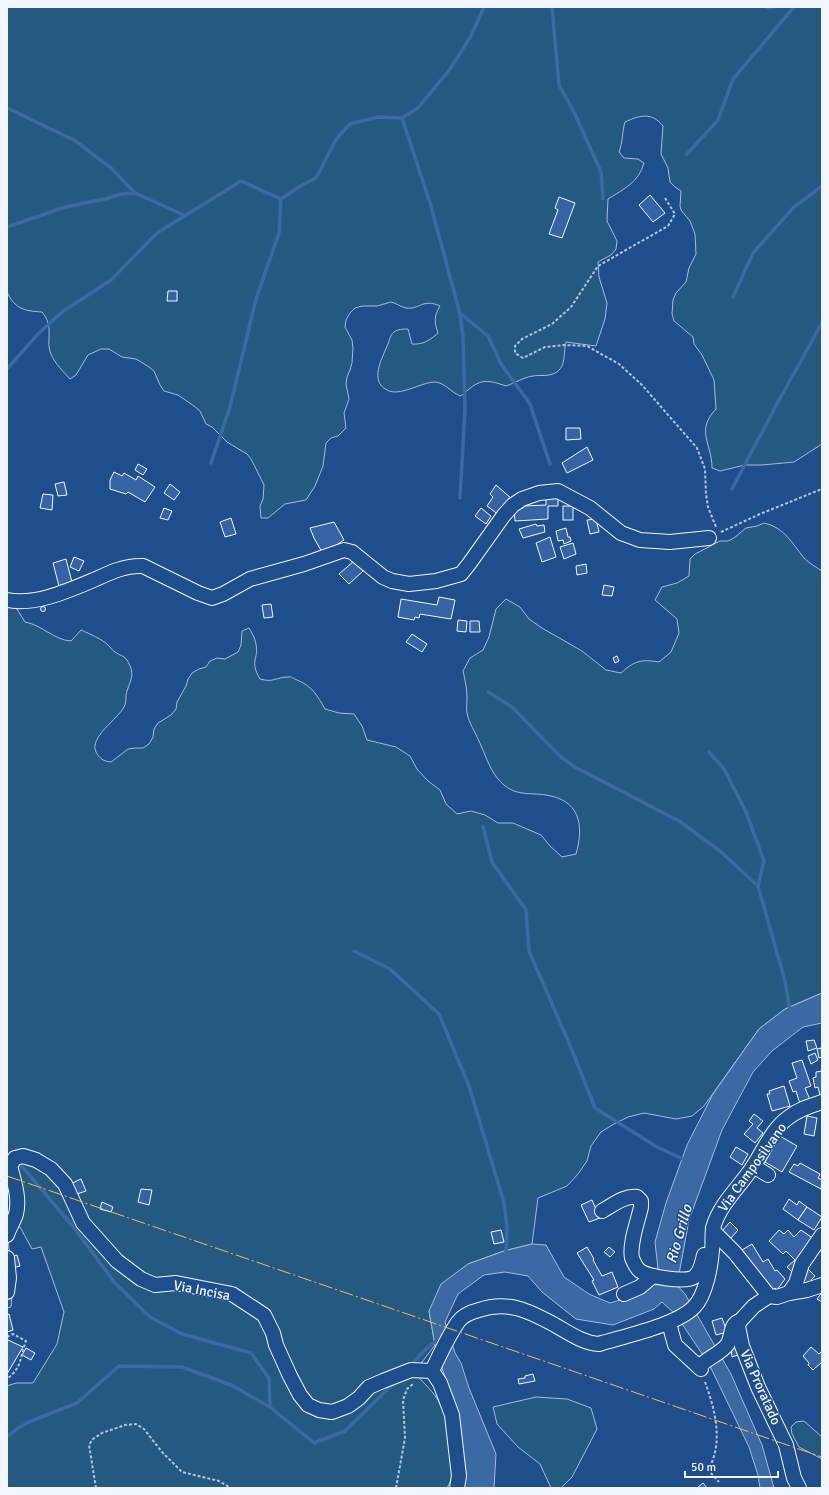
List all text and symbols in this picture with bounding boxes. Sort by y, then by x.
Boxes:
street label: Via Camposilvano [714,1120,790,1215]
water label: Rio Grillo [662,1202,696,1265]
street label: Via Incisa [172,1277,232,1304]
street label: Via Proratado [736,1347,785,1427]
scale bar [685,1453,778,1479]
text: 50 m [691,1460,716,1475]

